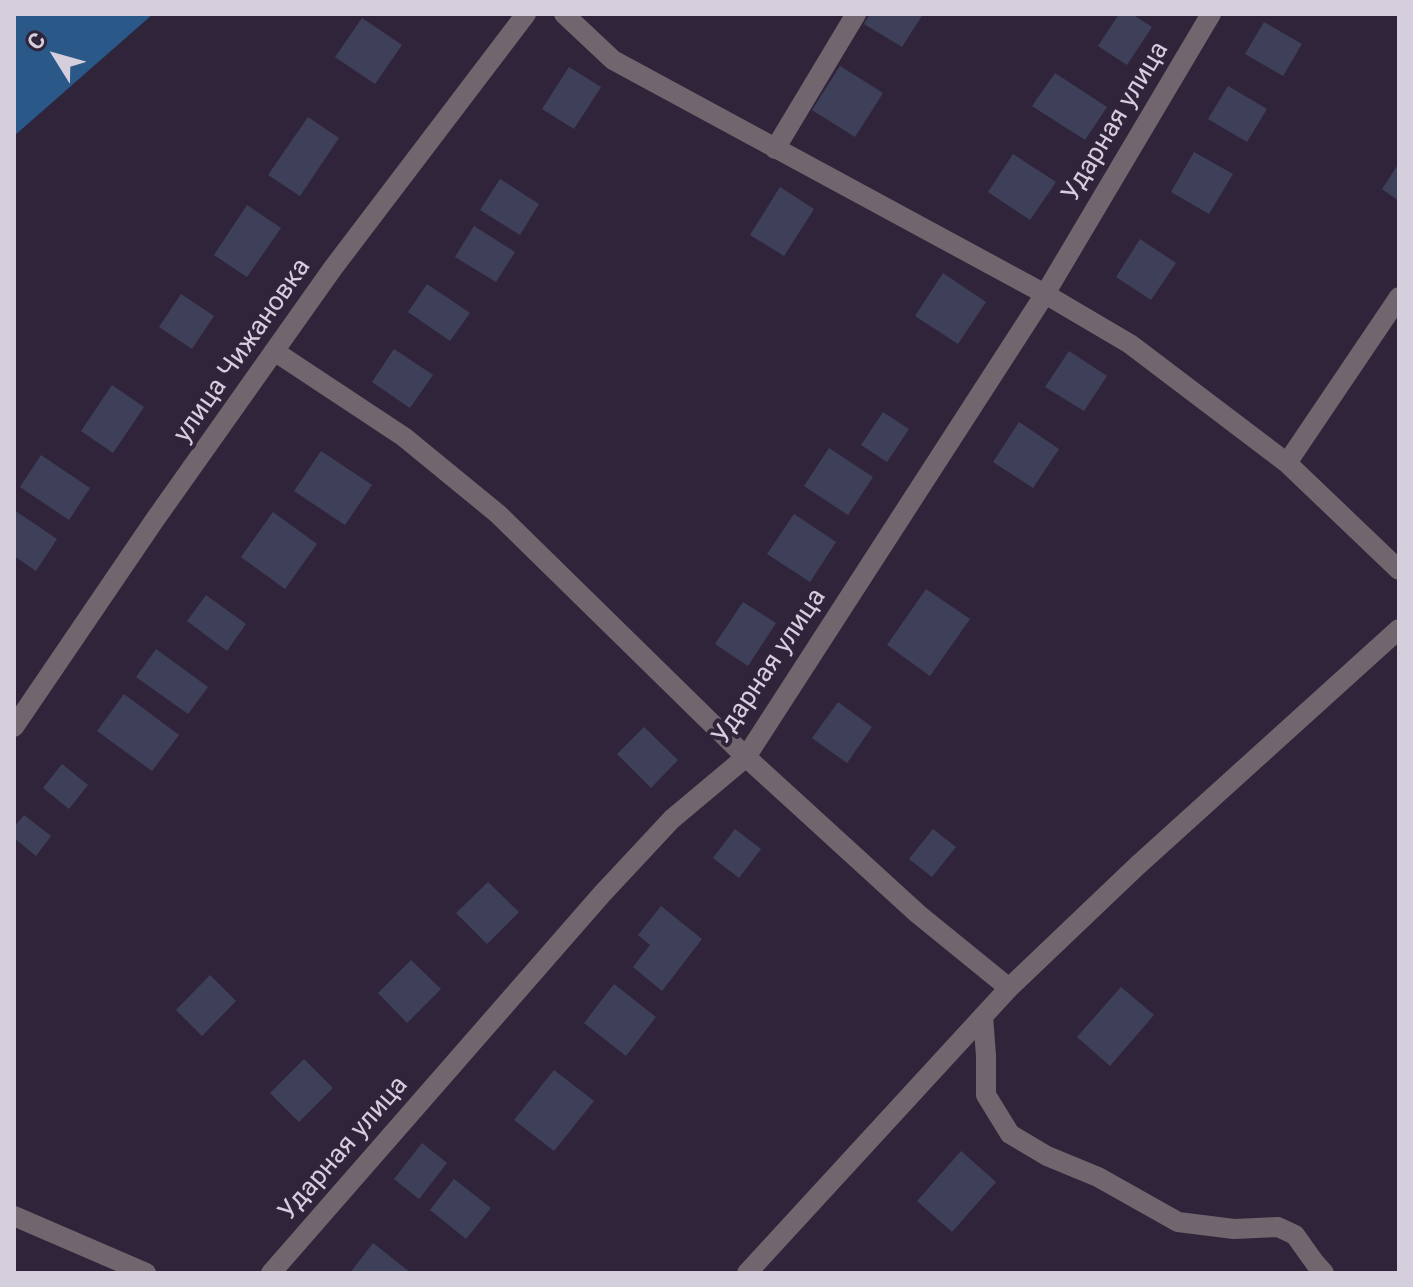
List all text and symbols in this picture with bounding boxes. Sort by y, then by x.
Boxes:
north arrow [16,16,96,96]
text: С [22,28,51,55]
street label: Ударная улица [1056,36,1176,208]
street label: улица Чижановка [168,253,318,449]
street label: Ударная улица [706,583,834,751]
street label: Ударная улица [273,1070,415,1228]

